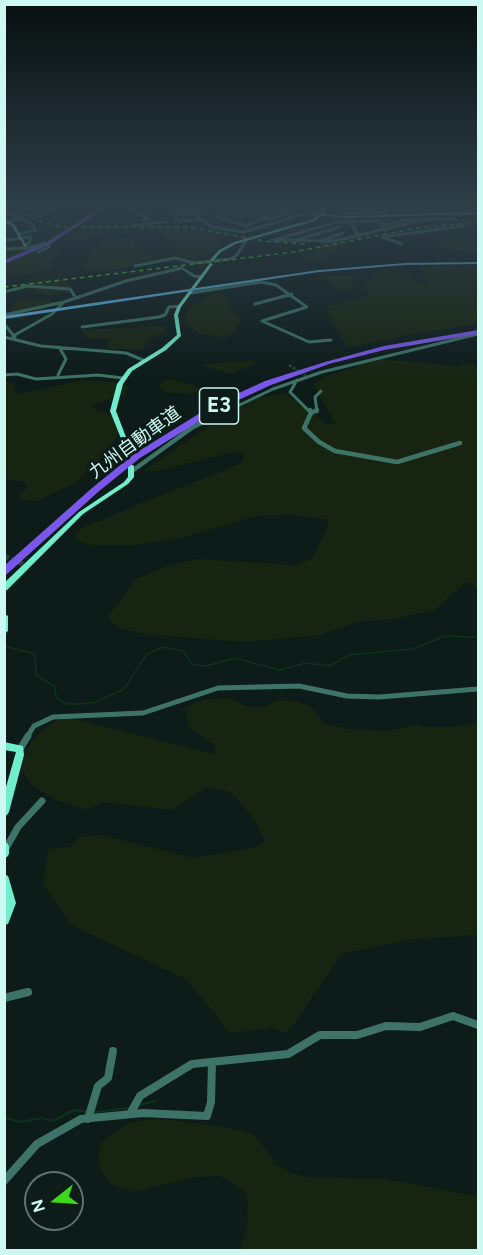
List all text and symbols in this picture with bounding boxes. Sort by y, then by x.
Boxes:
road number: E3 [200,388,238,424]
street label: 九州自動車道 [85,403,185,483]
north arrow [24,1171,84,1231]
text: N [27,1197,49,1215]

